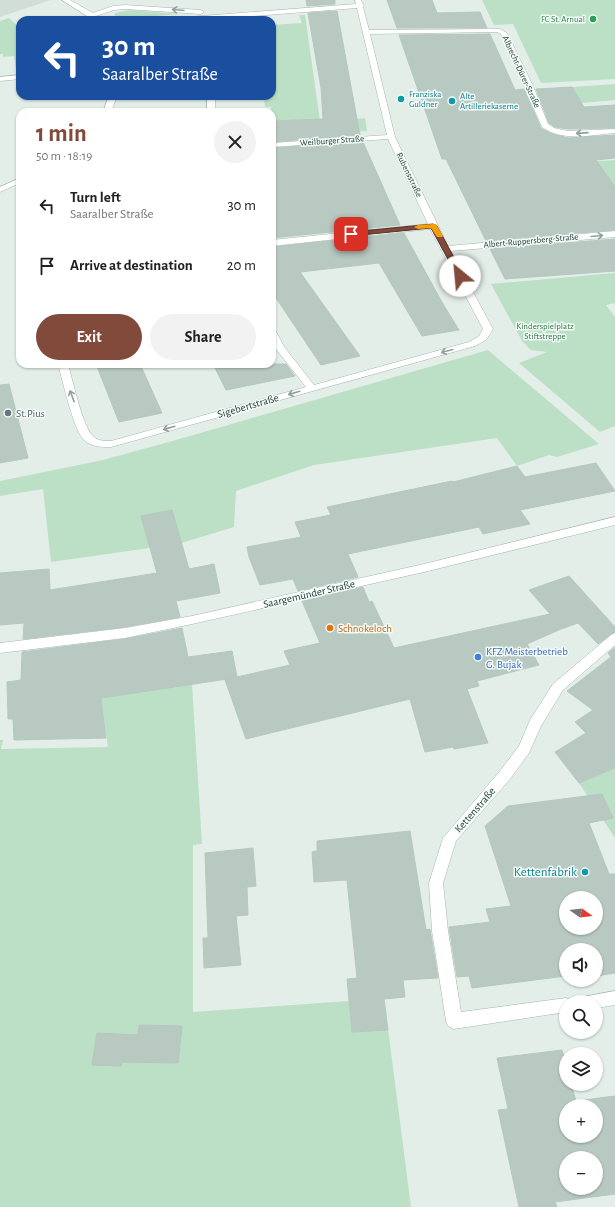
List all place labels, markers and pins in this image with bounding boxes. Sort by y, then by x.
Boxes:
marker: FC St. Arnual [588,14,598,24]
place label: FC St. Arnual [541,15,585,24]
place label: Franziska Guldner [409,90,441,109]
place label: Alte Artilleriekaserne [460,92,518,111]
marker: Franziska Guldner [396,94,406,104]
marker: Alte Artilleriekaserne [447,96,457,106]
pin [334,217,368,251]
marker: St.Pius [3,408,13,418]
place label: St.Pius [16,408,45,419]
marker: Schnokeloch [325,623,335,633]
place label: Schnokeloch [338,623,392,634]
place label: KFZ Meisterbetrieb G. Bujak [486,646,568,670]
marker: KFZ Meisterbetrieb G. Bujak [473,652,483,662]
place label: Kettenfabrik [514,866,577,879]
marker: Kettenfabrik [580,867,590,877]

